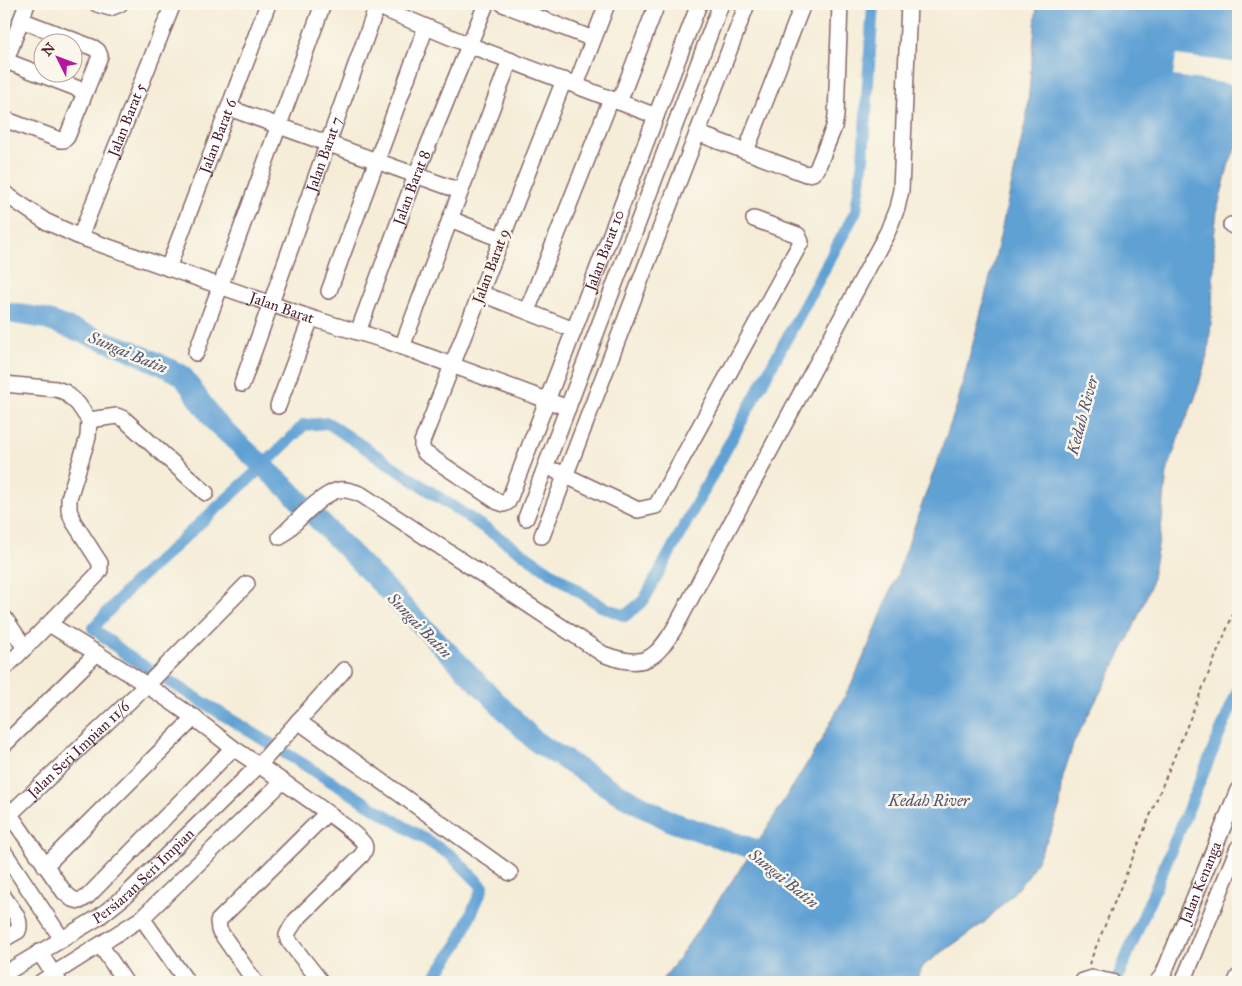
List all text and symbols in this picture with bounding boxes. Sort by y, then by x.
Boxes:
north arrow [32,32,82,82]
text: N [38,39,59,60]
street label: Jalan Barat 5 [103,81,149,162]
street label: Jalan Barat 6 [195,95,241,178]
street label: Jalan Barat 7 [302,114,346,196]
street label: Jalan Barat 8 [389,148,434,230]
street label: Jalan Barat 10 [580,207,628,296]
street label: Jalan Barat 9 [468,226,514,308]
street label: Jalan Barat [245,287,317,328]
water label: Sungai Batin [85,327,171,378]
water label: Kedah River [1063,372,1102,458]
water label: Sungai Batin [383,588,456,662]
street label: Jalan Seri Impian 11/6 [22,696,134,804]
water label: Kedah River [888,791,971,810]
street label: Persiaran Seri Impian [89,825,198,928]
street label: Jalan Kenanga [1175,838,1225,928]
water label: Sungai Batin [744,844,823,912]

